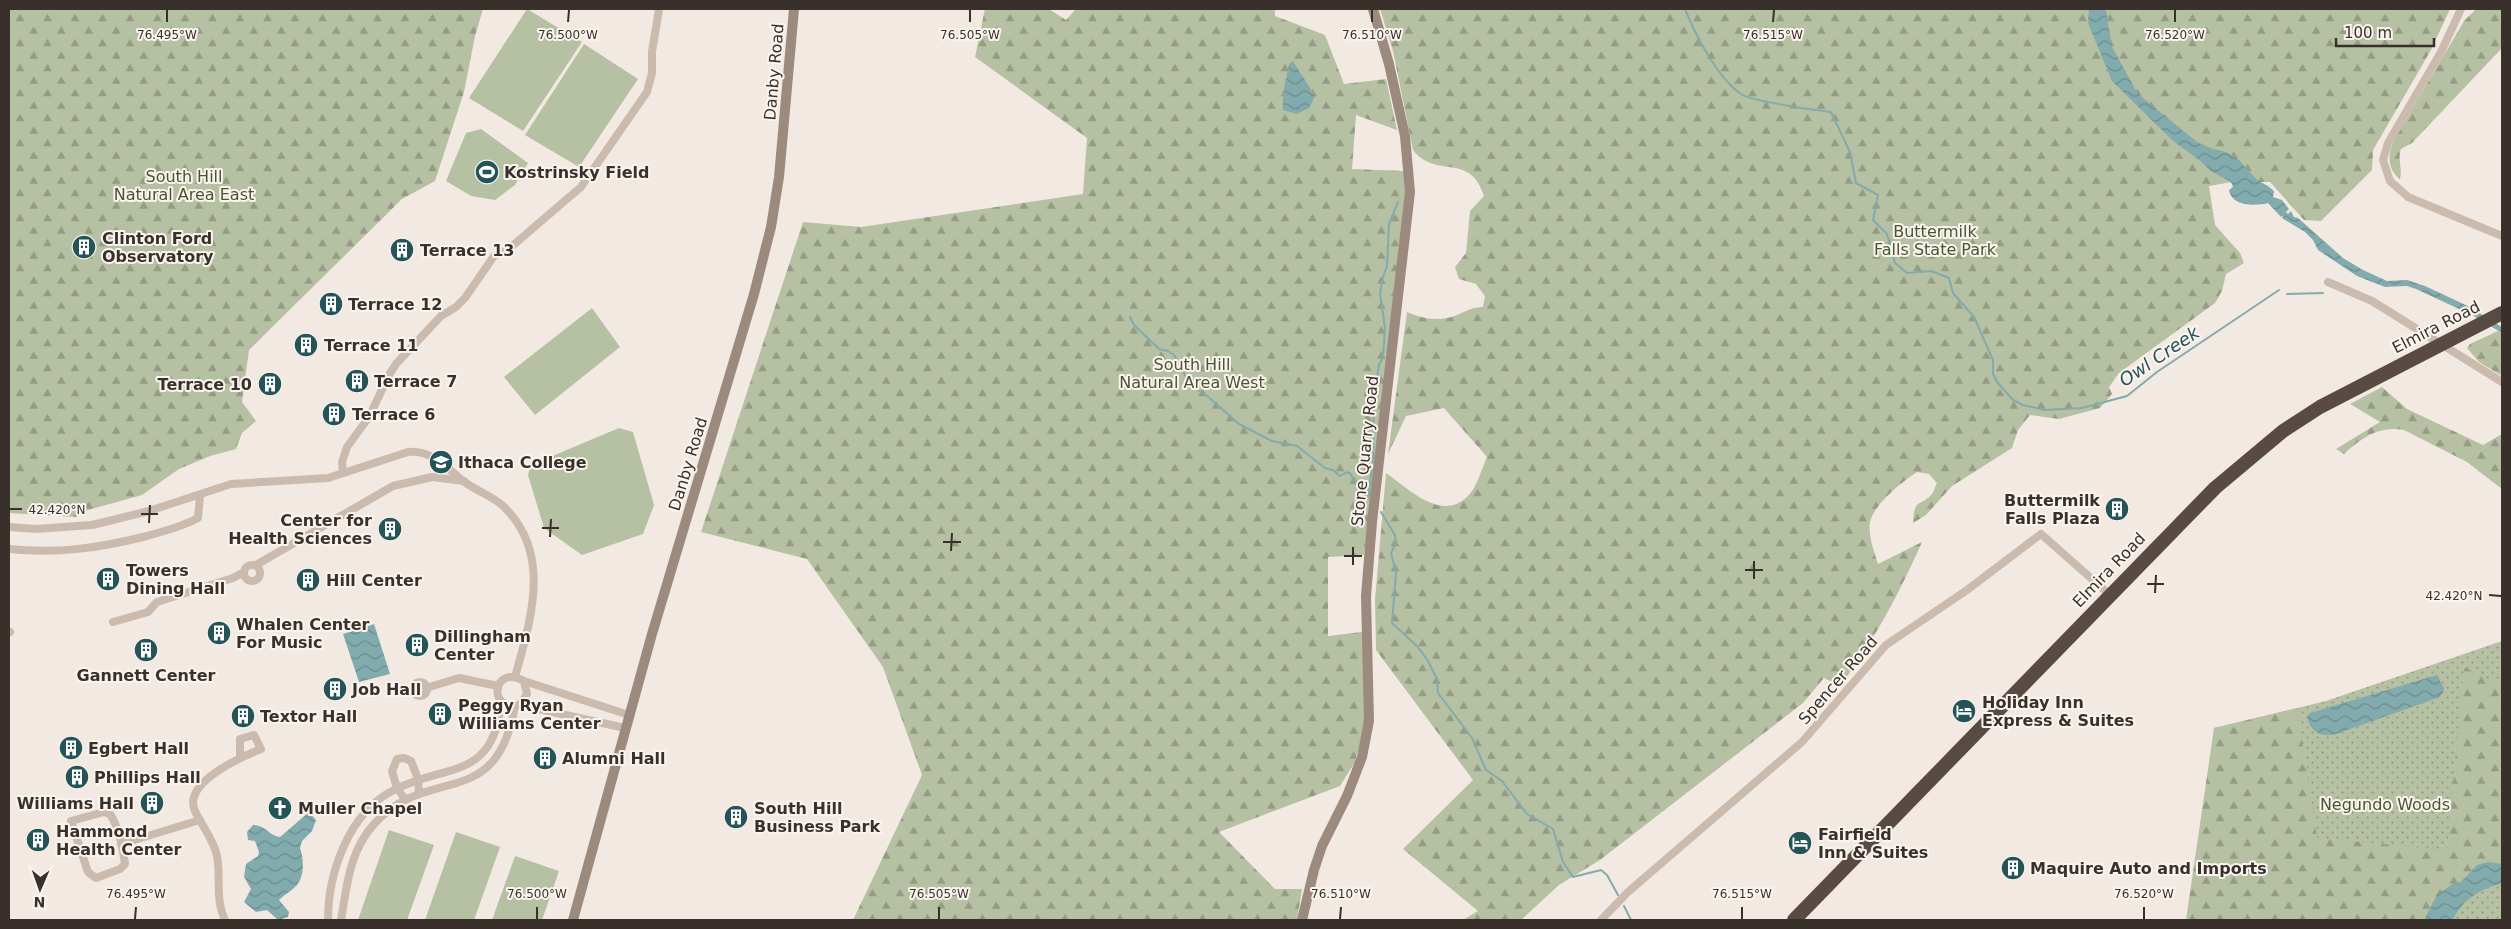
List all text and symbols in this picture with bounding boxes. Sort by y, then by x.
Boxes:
scale bar [2336,15,2434,47]
street label: Danby Road [760,23,788,121]
text: 100 m [2344,24,2392,42]
text: 76.495°W [137,28,197,42]
text: 76.500°W [538,28,598,42]
text: 76.505°W [940,28,1000,42]
text: 76.510°W [1342,28,1402,42]
text: 76.515°W [1743,28,1803,42]
text: 76.520°W [2145,28,2205,42]
sports icon: Kostrinsky Field [474,159,500,185]
place label: Kostrinsky Field [504,163,649,182]
park label: South Hill Natural Area East [114,167,254,204]
park label: Buttermilk Falls State Park [1874,222,1997,259]
place label: Clinton Ford Observatory [102,229,214,266]
building icon: Clinton Ford Observatory [71,234,97,260]
building icon: Terrace 13 [389,237,415,263]
place label: Terrace 13 [420,241,514,260]
building icon: Terrace 12 [318,291,344,317]
place label: Terrace 12 [348,295,442,314]
street label: Elmira Road [2389,297,2483,357]
water label: Owl Creek [2115,321,2204,390]
building icon: Terrace 11 [293,332,319,358]
place label: Terrace 11 [324,336,418,355]
park label: South Hill Natural Area West [1119,355,1265,392]
building icon: Terrace 7 [344,368,370,394]
building icon: Terrace 10 [257,371,283,397]
place label: Terrace 7 [374,372,457,391]
place label: Terrace 10 [158,375,252,394]
street label: Stone Quarry Road [1348,375,1382,527]
building icon: Terrace 6 [321,401,347,427]
place label: Terrace 6 [352,405,435,424]
street label: Danby Road [665,415,711,513]
school or university icon: Ithaca College [428,449,454,475]
place label: Ithaca College [458,453,587,472]
place label: Buttermilk Falls Plaza [2004,491,2100,528]
building icon: Buttermilk Falls Plaza [2104,496,2130,522]
text: 42.420°N [29,503,85,517]
place label: Center for Health Sciences [228,511,372,548]
building icon: Center for Health Sciences [377,516,403,542]
street label: Elmira Road [2069,529,2149,611]
place label: Towers Dining Hall [126,561,225,598]
building icon: Towers Dining Hall [95,566,121,592]
building icon: Hill Center [295,567,321,593]
place label: Hill Center [326,571,422,590]
text: 42.420°N [2426,589,2482,603]
place label: Whalen Center For Music [236,615,370,652]
building icon: Whalen Center For Music [206,620,232,646]
place label: Dillingham Center [434,627,531,664]
building icon: Dillingham Center [404,632,430,658]
street label: Spencer Road [1795,632,1881,728]
building icon: Gannett Center [133,637,159,663]
place label: Gannett Center [77,666,216,685]
building icon: Job Hall [322,676,348,702]
place label: Job Hall [351,680,421,699]
place label: Holiday Inn Express & Suites [1982,693,2134,730]
place label: Peggy Ryan Williams Center [458,696,601,733]
hotel icon: Holiday Inn Express & Suites [1951,698,1977,724]
building icon: Peggy Ryan Williams Center [427,701,453,727]
building icon: Textor Hall [230,703,256,729]
place label: Textor Hall [260,707,357,726]
building icon: Egbert Hall [58,735,84,761]
place label: Egbert Hall [88,739,189,758]
building icon: Alumni Hall [532,745,558,771]
place label: Alumni Hall [562,749,666,768]
building icon: Phillips Hall [64,764,90,790]
place label: Phillips Hall [94,768,201,787]
building icon: Williams Hall [139,790,165,816]
place label: Williams Hall [17,794,134,813]
church icon: Muller Chapel [267,795,293,821]
park label: Negundo Woods [2320,795,2450,814]
place label: Muller Chapel [298,799,422,818]
place label: South Hill Business Park [754,799,880,836]
building icon: South Hill Business Park [723,804,749,830]
place label: Hammond Health Center [56,822,182,859]
place label: Fairfield Inn & Suites [1818,825,1928,862]
building icon: Hammond Health Center [25,827,51,853]
hotel icon: Fairfield Inn & Suites [1787,830,1813,856]
building icon: Maquire Auto and Imports [2000,855,2026,881]
place label: Maquire Auto and Imports [2030,859,2267,878]
north arrow [15,864,65,914]
text: 76.495°W [106,887,166,901]
text: 76.500°W [507,887,567,901]
text: 76.505°W [909,887,969,901]
text: 76.510°W [1311,887,1371,901]
text: 76.515°W [1712,887,1772,901]
text: 76.520°W [2114,887,2174,901]
text: N [33,894,46,910]

